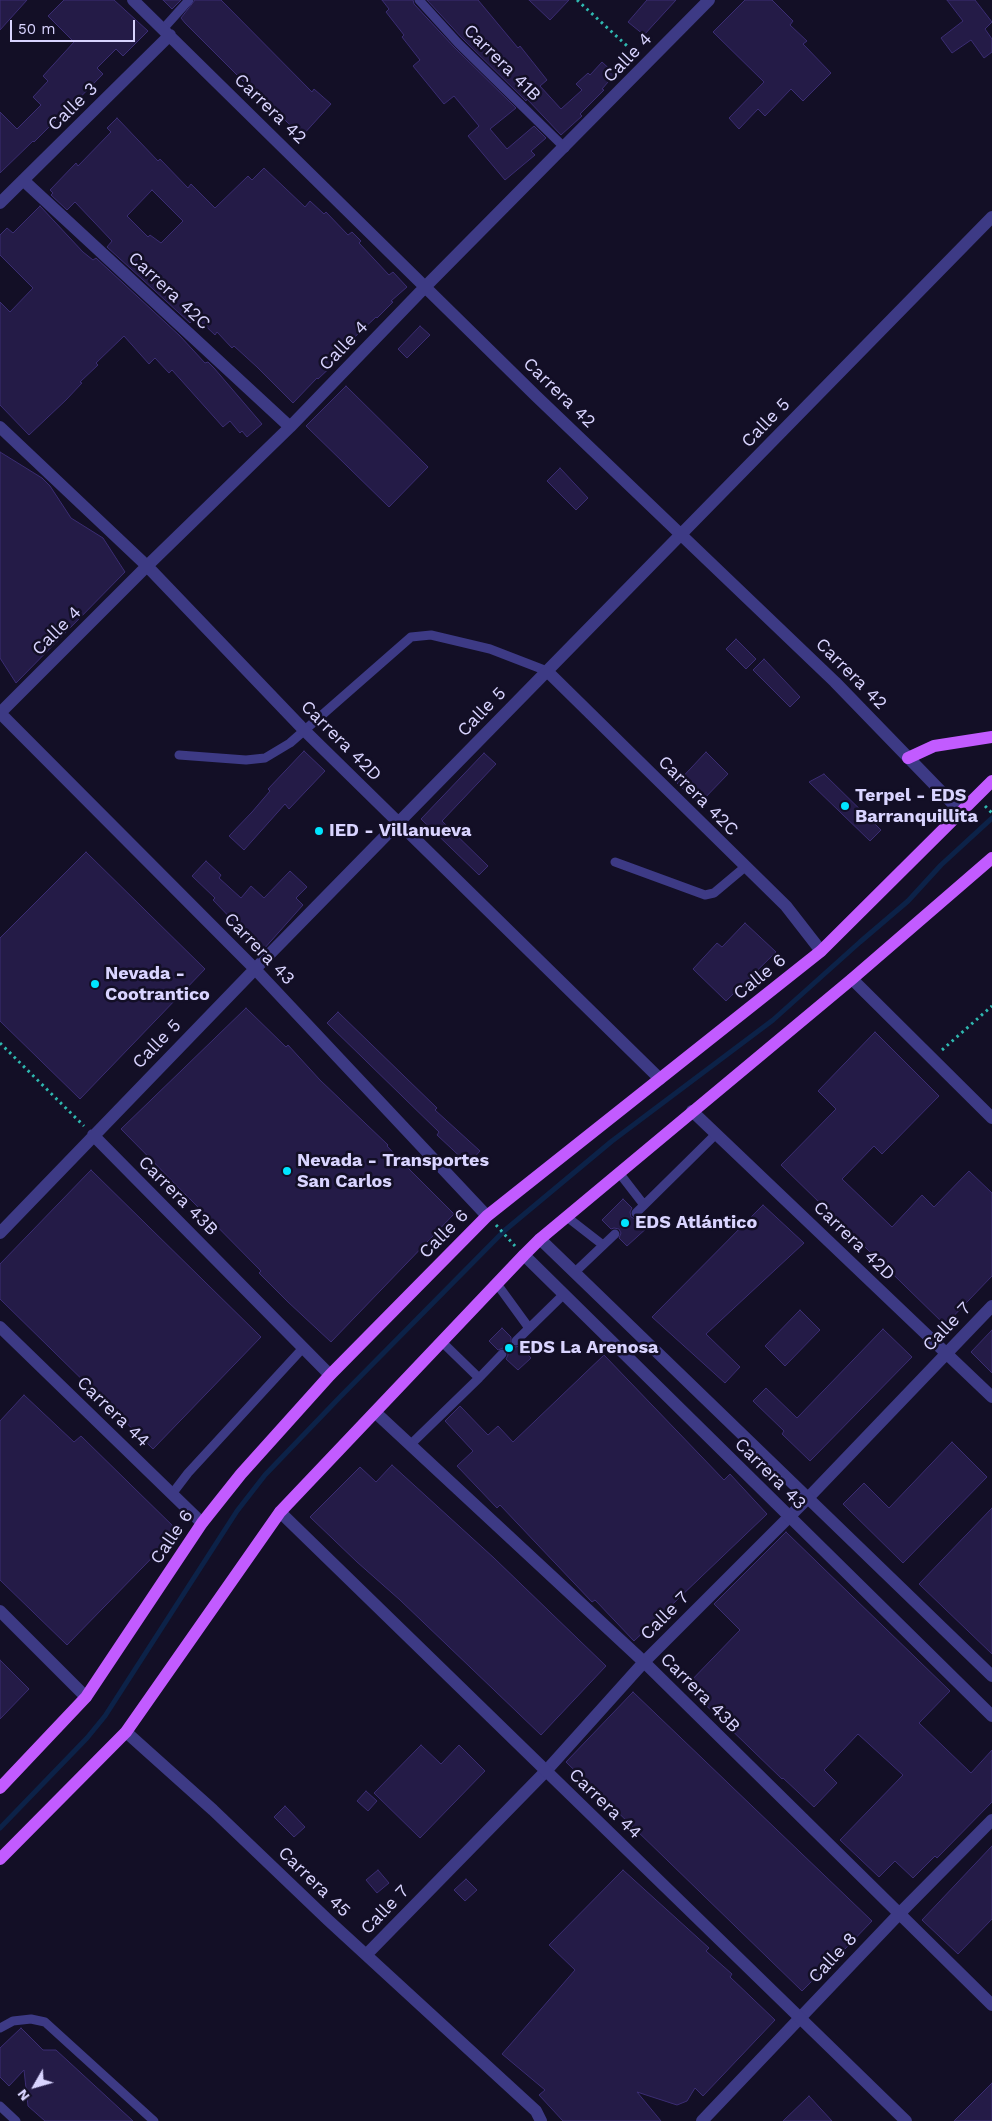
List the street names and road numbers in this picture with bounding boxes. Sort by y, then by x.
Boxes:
street label: Carrera 41B [459,20,545,106]
street label: Calle 4 [599,29,657,87]
street label: Carrera 42 [229,69,311,149]
street label: Calle 3 [44,78,102,136]
street label: Carrera 42C [123,247,215,335]
street label: Calle 4 [315,317,373,375]
street label: Carrera 42 [518,353,600,433]
street label: Calle 5 [737,394,795,452]
street label: Calle 4 [28,602,86,660]
street label: Carrera 42 [811,634,891,714]
street label: Calle 5 [453,683,511,741]
street label: Carrera 42D [296,696,386,786]
street label: Carrera 42C [653,751,743,841]
street label: Carrera 43 [219,908,299,990]
street label: Calle 6 [729,949,791,1005]
street label: Calle 5 [128,1015,186,1073]
street label: Carrera 43B [134,1152,222,1240]
street label: Carrera 42D [809,1197,899,1285]
street label: Calle 6 [415,1205,473,1263]
street label: Calle 7 [918,1298,976,1356]
street label: Carrera 44 [72,1372,154,1452]
street label: Carrera 43 [730,1434,810,1514]
street label: Calle 6 [146,1506,198,1568]
street label: Calle 7 [636,1587,694,1645]
street label: Carrera 43B [656,1649,744,1737]
street label: Carrera 44 [564,1764,646,1844]
street label: Carrera 45 [273,1842,355,1922]
street label: Calle 7 [356,1881,414,1939]
street label: Calle 8 [804,1928,862,1988]

